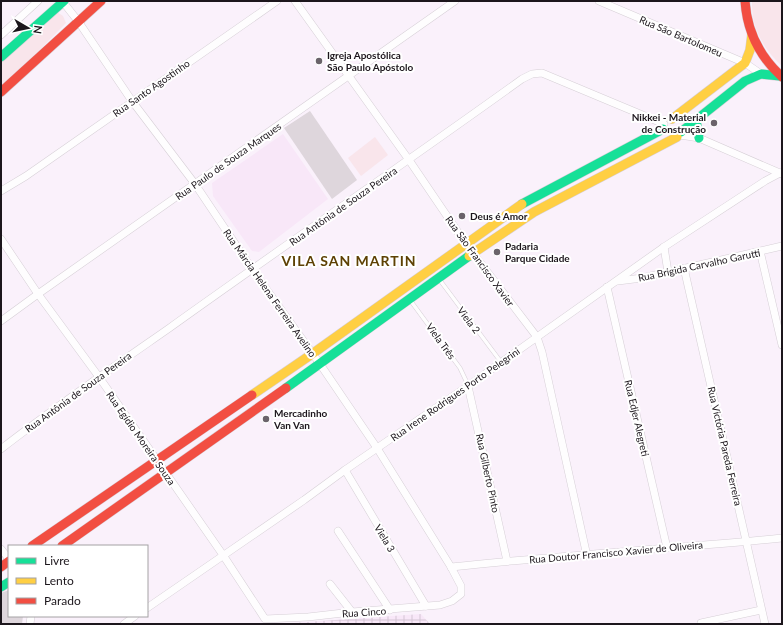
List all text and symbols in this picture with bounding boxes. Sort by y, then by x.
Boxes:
north arrow [8,8,48,48]
street label: Rua São Bartolomeu [638,13,724,59]
text: N [31,24,45,35]
place label: Igreja Apostólica São Paulo Apóstolo [327,49,413,73]
marker: Igreja Apostólica São Paulo Apóstolo [314,56,324,66]
street label: Rua Santo Agostinho [110,57,192,119]
place label: Nikkei - Material de Construção [632,111,706,135]
marker: Nikkei - Material de Construção [709,118,719,128]
street label: Rua Paulo de Souza Marques [173,120,283,202]
street label: Rua Antônia de Souza Pereira [287,164,399,248]
place label: Deus é Amor [470,210,528,222]
marker: Deus é Amor [457,211,467,221]
street label: Rua São Francisco Xavier [443,213,517,309]
street label: Rua Márcia Helena Ferreira Avelino [221,227,319,360]
place label: Padaria Parque Cidade [505,240,570,264]
street label: Rua Brigida Carvalho Garutti [637,246,761,284]
marker: Padaria Parque Cidade [492,247,502,257]
district label: VILA SAN MARTIN [280,252,417,269]
street label: Viela 2 [455,304,483,336]
street label: Viela Três [424,321,458,361]
street label: Rua Irene Rodrigues Porto Pelegrini [388,345,522,443]
street label: Rua Antônia de Souza Pereira [22,349,134,435]
street label: Rua Edjer Alegreti [622,379,652,457]
street label: Rua Victória Pareda Ferreira [705,385,745,507]
street label: Rua Egídio Moreira Souza [104,389,178,487]
place label: Mercadinho Van Van [273,407,328,431]
marker: Mercadinho Van Van [261,414,271,424]
street label: Rua Gilberto Pinto [474,432,502,514]
street label: Viela 3 [372,522,398,554]
street label: Rua Doutor Francisco Xavier de Oliveira [529,538,703,566]
legend [8,545,148,617]
text: Livre [44,553,70,568]
text: Lento [44,573,74,588]
text: Parado [44,593,81,608]
street label: Rua Cinco [342,604,387,620]

